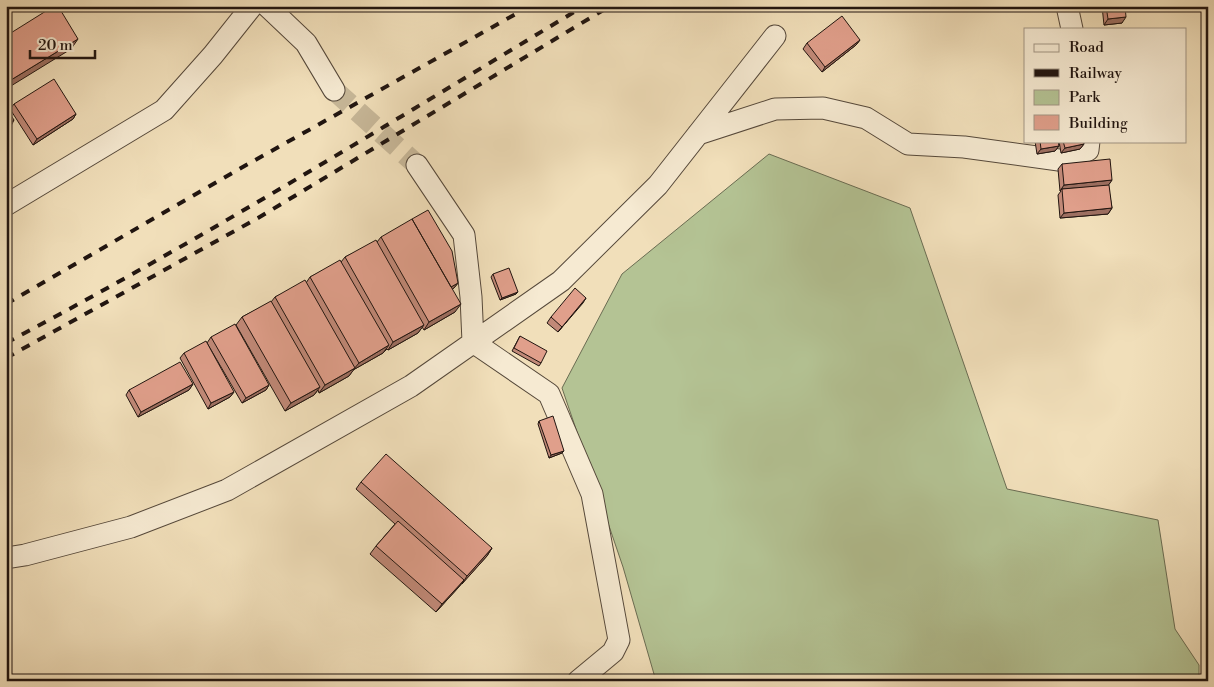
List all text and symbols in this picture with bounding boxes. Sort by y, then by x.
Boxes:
scale bar [30,28,95,60]
legend [1024,28,1186,142]
text: 20 m [38,36,73,55]
text: Road [1069,38,1104,57]
text: Railway [1069,64,1123,83]
text: Park [1069,88,1101,107]
text: Building [1068,114,1128,133]

